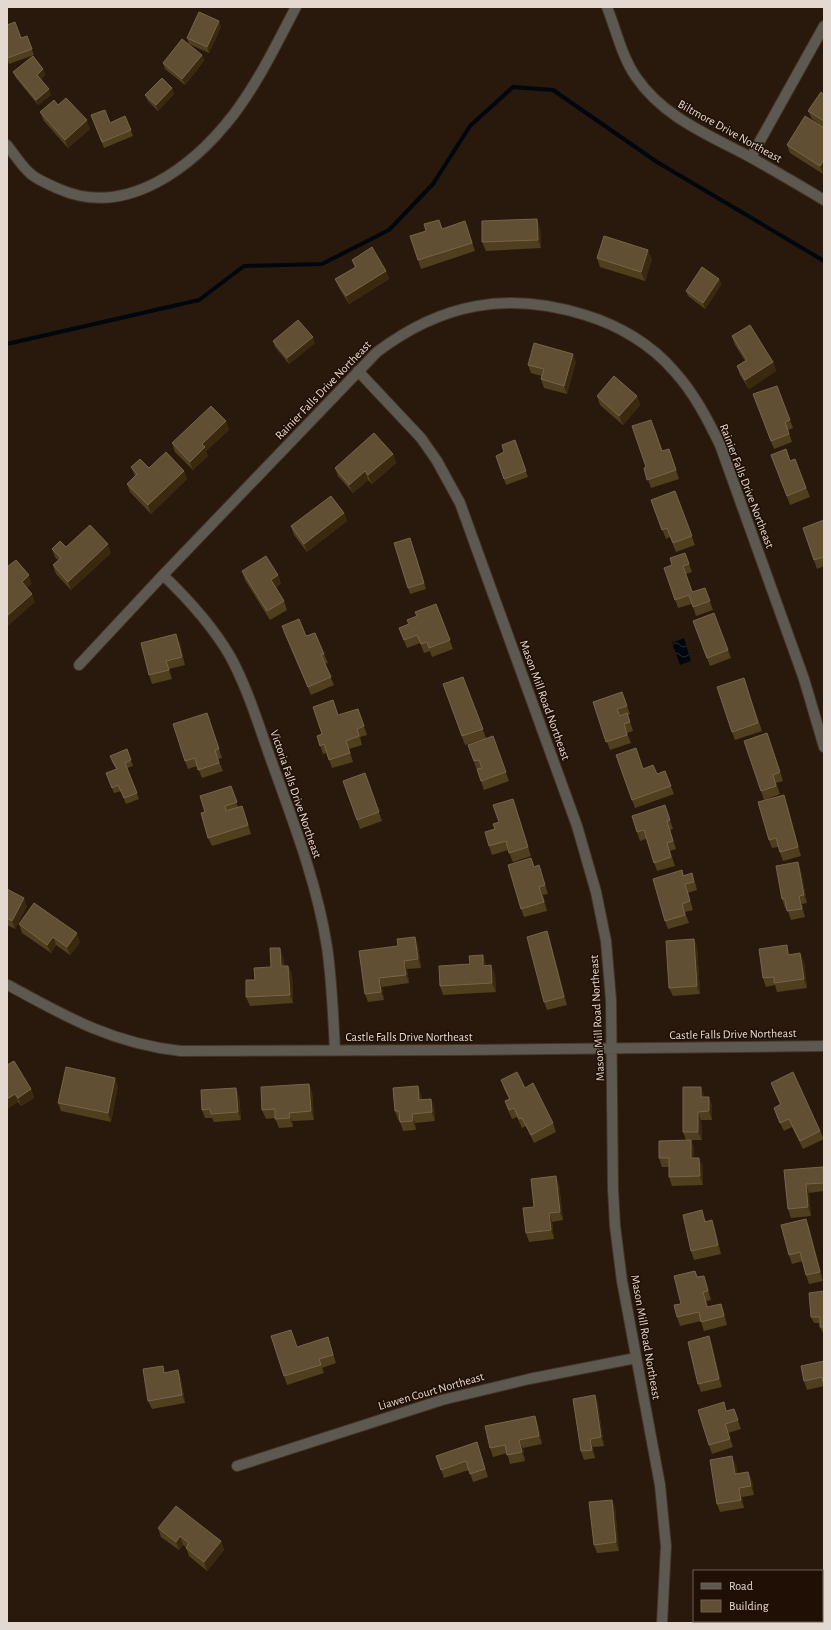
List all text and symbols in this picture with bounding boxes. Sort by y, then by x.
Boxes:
street label: Biltmore Drive Northeast [676,97,784,165]
street label: Rainier Falls Drive Northeast [273,338,373,442]
street label: Rainier Falls Drive Northeast [718,422,776,550]
street label: Mason Mill Road Northeast [518,639,572,762]
street label: Victoria Falls Drive Northeast [268,728,324,860]
street label: Mason Mill Road Northeast [588,954,606,1081]
street label: Castle Falls Drive Northeast [669,1027,797,1041]
street label: Castle Falls Drive Northeast [345,1031,473,1043]
street label: Mason Mill Road Northeast [629,1274,663,1400]
street label: Liawen Court Northeast [377,1370,485,1412]
legend [693,1570,823,1622]
text: Road [729,1580,753,1592]
text: Building [729,1600,769,1612]

